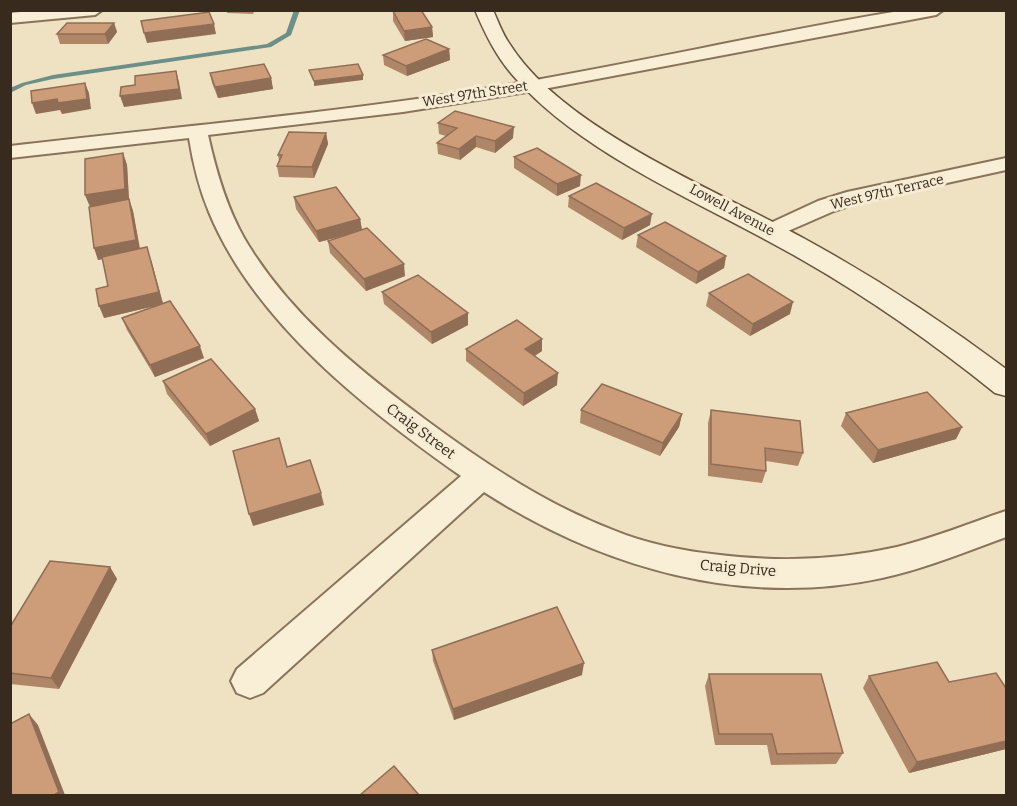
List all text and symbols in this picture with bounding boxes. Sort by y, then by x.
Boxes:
street label: West 97th Street [421,77,529,111]
street label: West 97th Terrace [829,171,945,213]
street label: Lowell Avenue [687,180,777,240]
street label: Craig Street [383,399,460,463]
street label: Craig Drive [699,556,777,580]

